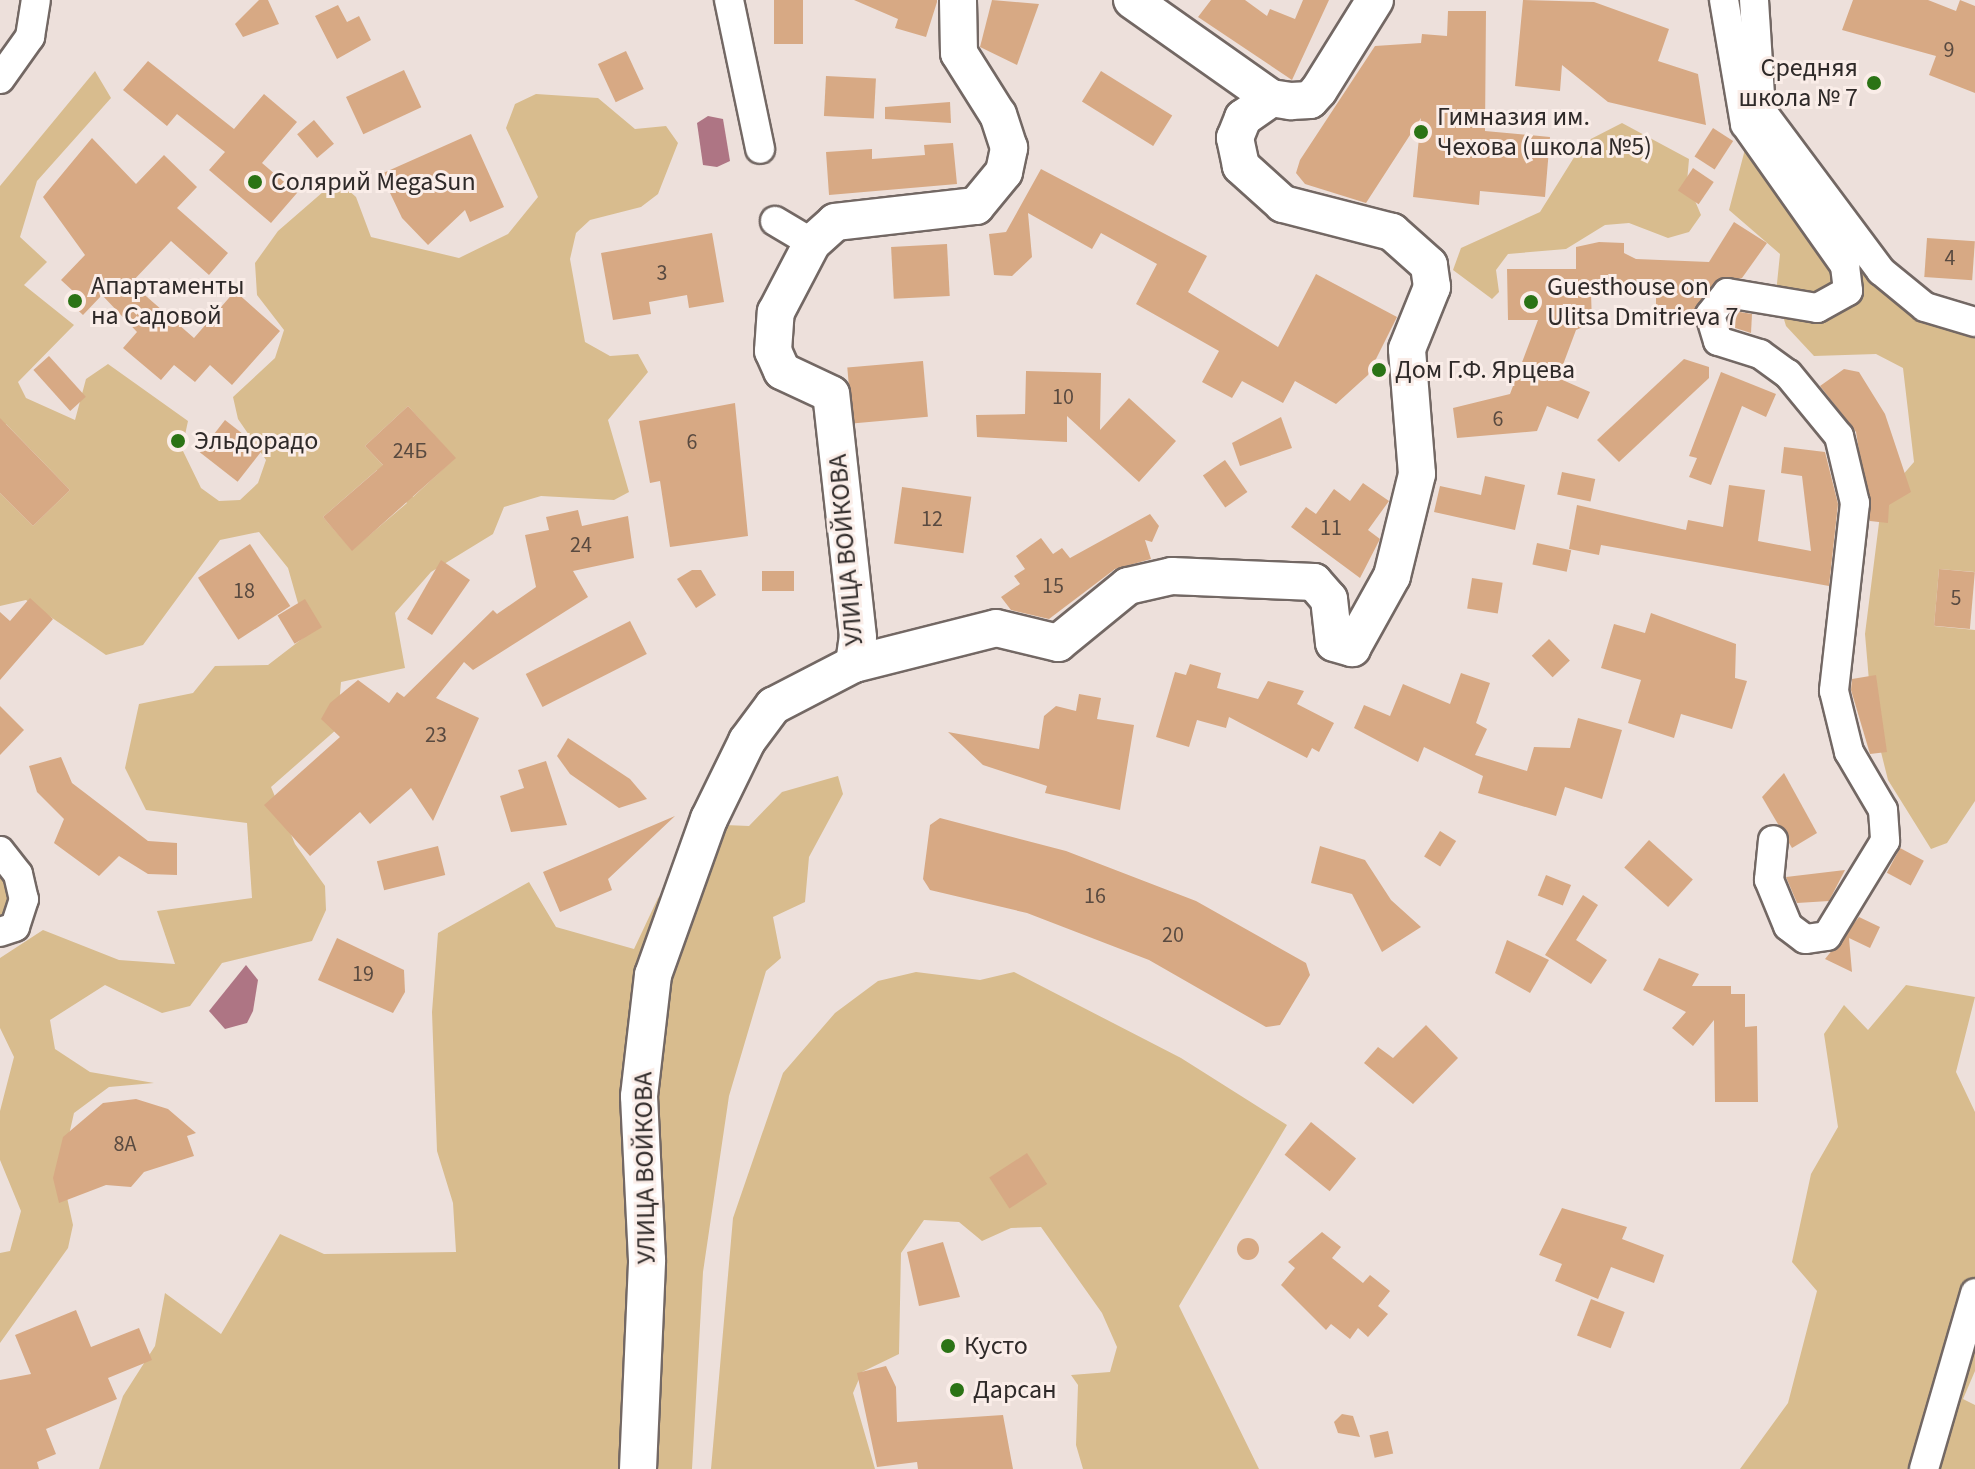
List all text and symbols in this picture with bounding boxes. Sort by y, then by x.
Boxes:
house number: 9 [1944,38,1954,64]
place label: Средняя школа № 7 [1739,52,1858,114]
marker: Средняя школа № 7 [1865,74,1883,92]
place label: Гимназия им. Чехова (школа №5) [1437,101,1652,162]
marker: Гимназия им. Чехова (школа №5) [1412,123,1430,141]
place label: Солярий MegaSun [271,166,476,198]
marker: Солярий MegaSun [246,173,264,191]
house number: 4 [1945,246,1955,272]
house number: 3 [657,261,667,287]
place label: Апартаменты на Садовой [91,270,245,332]
place label: Guesthouse on Ulitsa Dmitrieva 7 [1547,271,1739,332]
marker: Апартаменты на Садовой [66,292,84,310]
marker: Guesthouse on Ulitsa Dmitrieva 7 [1522,293,1540,311]
place label: Дом Г.Ф. Ярцева [1395,354,1575,386]
marker: Дом Г.Ф. Ярцева [1370,361,1388,379]
house number: 10 [1052,385,1074,411]
house number: 6 [1493,407,1503,433]
place label: Эльдорадо [194,425,318,457]
house number: 6 [687,430,697,456]
marker: Эльдорадо [169,432,187,450]
house number: 24Б [393,439,427,465]
street label: УЛИЦА ВОЙКОВА [822,453,870,647]
house number: 12 [921,507,943,533]
house number: 11 [1320,516,1342,542]
house number: 24 [570,533,592,559]
house number: 15 [1042,574,1064,600]
house number: 18 [233,579,255,605]
house number: 5 [1951,586,1961,612]
house number: 23 [425,723,447,749]
house number: 16 [1084,884,1106,910]
house number: 20 [1162,923,1184,949]
house number: 19 [352,962,374,988]
street label: УЛИЦА ВОЙКОВА [628,1072,662,1264]
house number: 8А [114,1132,136,1158]
place label: Кусто [964,1330,1028,1362]
marker: Кусто [939,1337,957,1355]
place label: Дарсан [973,1374,1057,1406]
marker: Дарсан [948,1381,966,1399]

